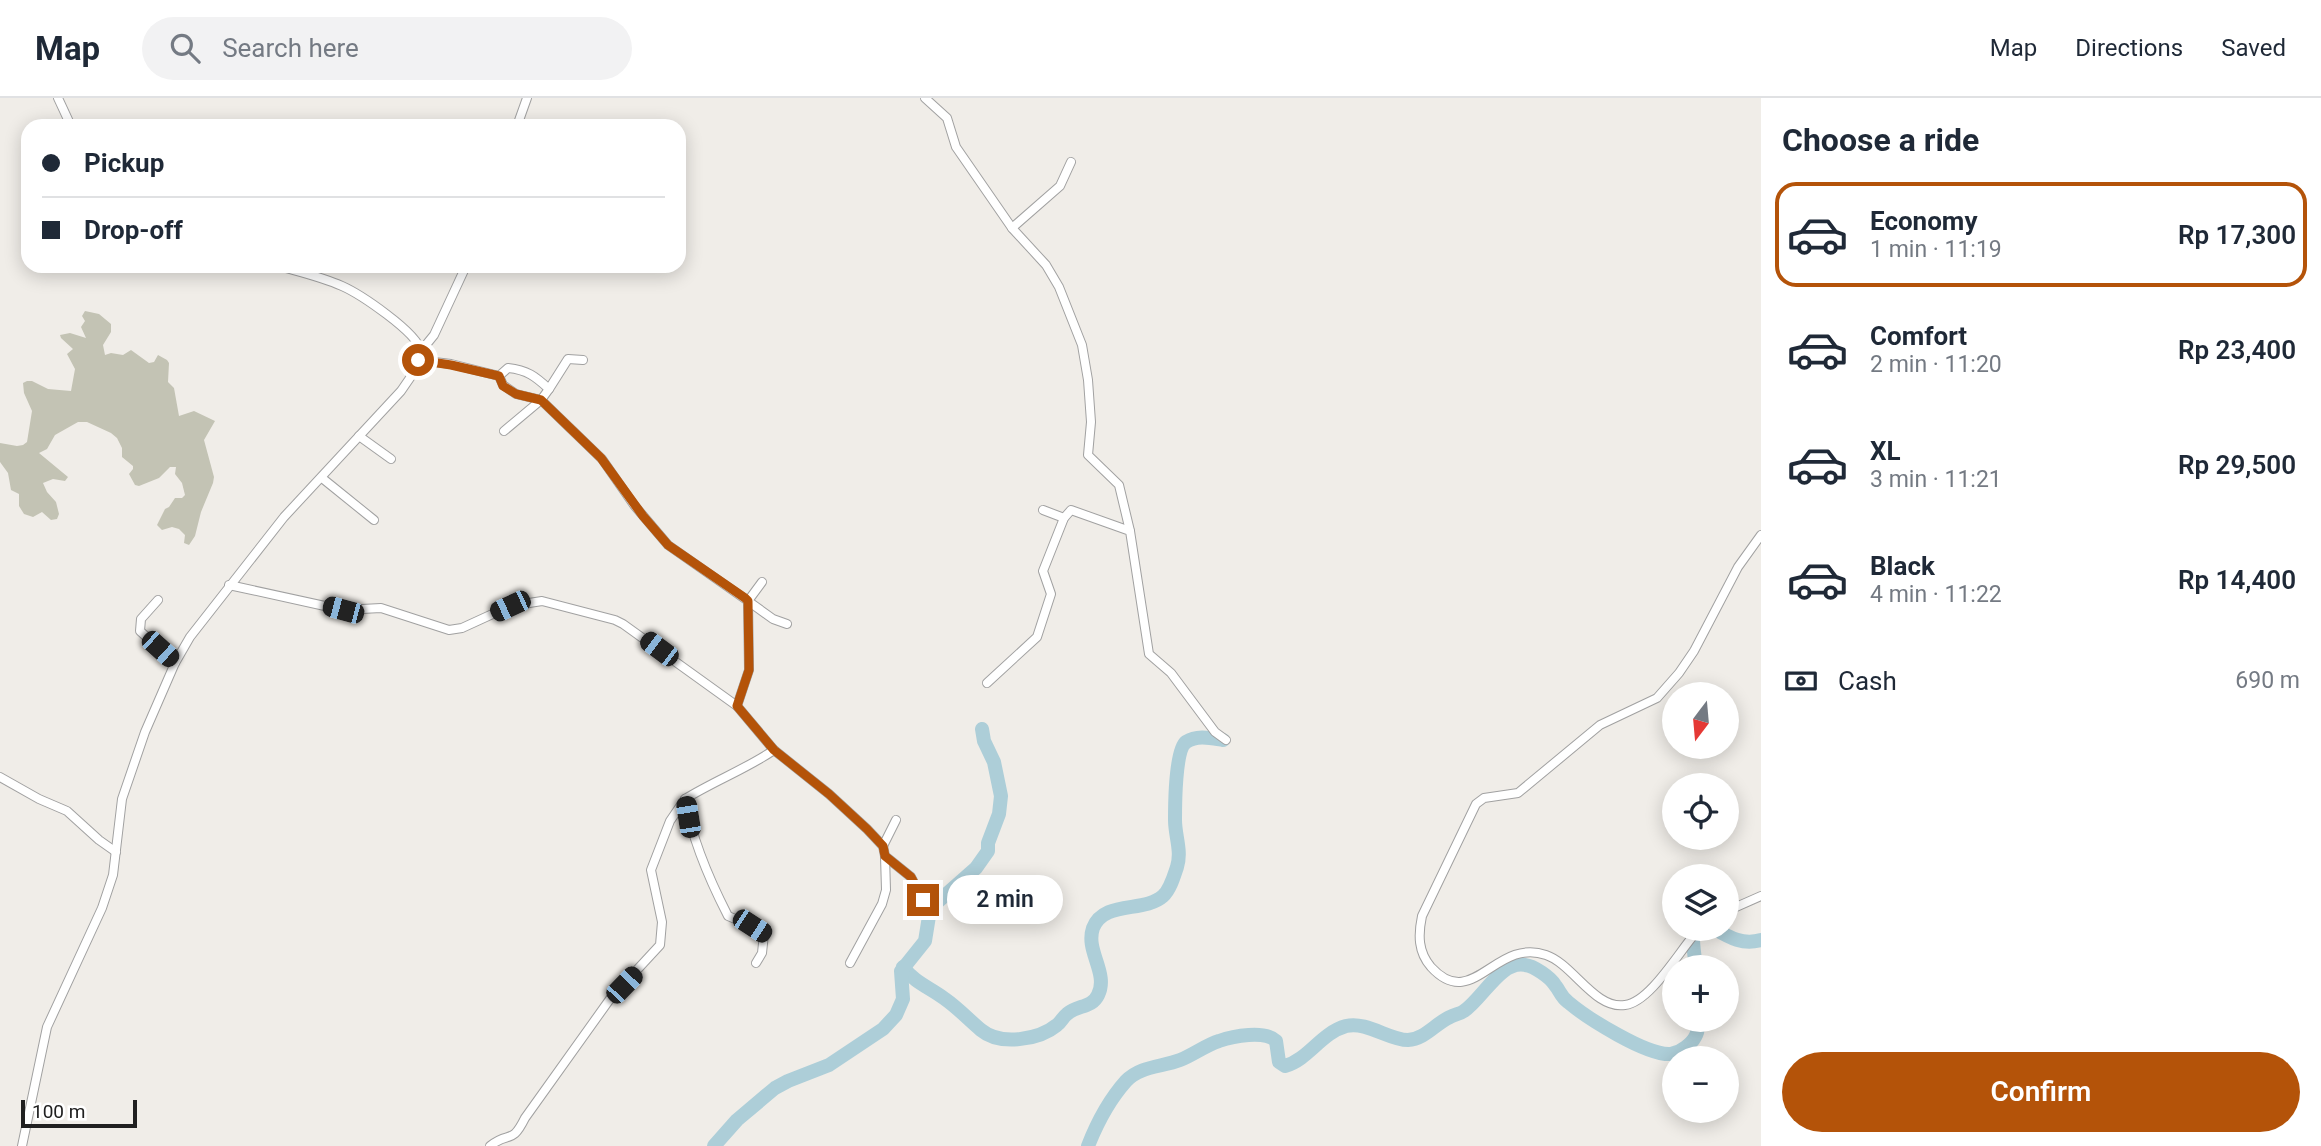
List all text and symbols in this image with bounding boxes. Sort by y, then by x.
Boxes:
search box [142,17,632,80]
text: Map [35,29,100,68]
icon: search [166,29,204,67]
text: Search here [222,33,359,63]
text: Map [1990,34,2037,62]
text: Directions [2075,34,2183,62]
text: Saved [2221,34,2286,62]
text: Choose a ride [1782,121,1979,159]
text: Pickup [84,148,164,178]
icon: car [1786,203,1849,266]
text: Economy [1870,206,1977,236]
text: Drop-off [84,215,183,245]
text: Rp 17,300 [2178,220,2296,250]
text: 1 min · 11:19 [1870,236,2002,263]
icon: car [1786,318,1849,381]
text: Comfort [1870,321,1967,351]
text: Rp 23,400 [2178,335,2296,365]
route start [402,344,434,376]
text: 2 min · 11:20 [1870,351,2002,378]
icon: car [1786,433,1849,496]
text: XL [1870,436,1901,466]
text: Rp 29,500 [2178,450,2296,480]
text: 3 min · 11:21 [1870,466,2002,493]
icon: car [1786,548,1849,611]
text: Black [1870,551,1935,581]
text: Rp 14,400 [2178,565,2296,595]
text: 4 min · 11:22 [1870,581,2002,608]
car [487,588,534,624]
car [320,594,367,626]
car [138,627,183,671]
car [636,628,683,670]
icon: cash [1782,662,1820,700]
text: Cash [1838,666,1897,696]
text: 690 m [2235,667,2300,694]
north arrow [1662,682,1740,760]
map controls [1662,682,1739,1123]
button: locate [1662,773,1739,850]
car [675,795,702,839]
button: layers [1662,864,1739,941]
callout: 2 min [948,876,1063,924]
route end [907,884,939,916]
text: 2 min [976,886,1034,913]
car [729,906,776,946]
button: + [1662,955,1739,1032]
car [602,963,647,1007]
button: − [1662,1046,1739,1123]
button: Confirm [1782,1052,2300,1132]
scale bar [21,1097,136,1129]
text: 100 m [32,1100,85,1123]

